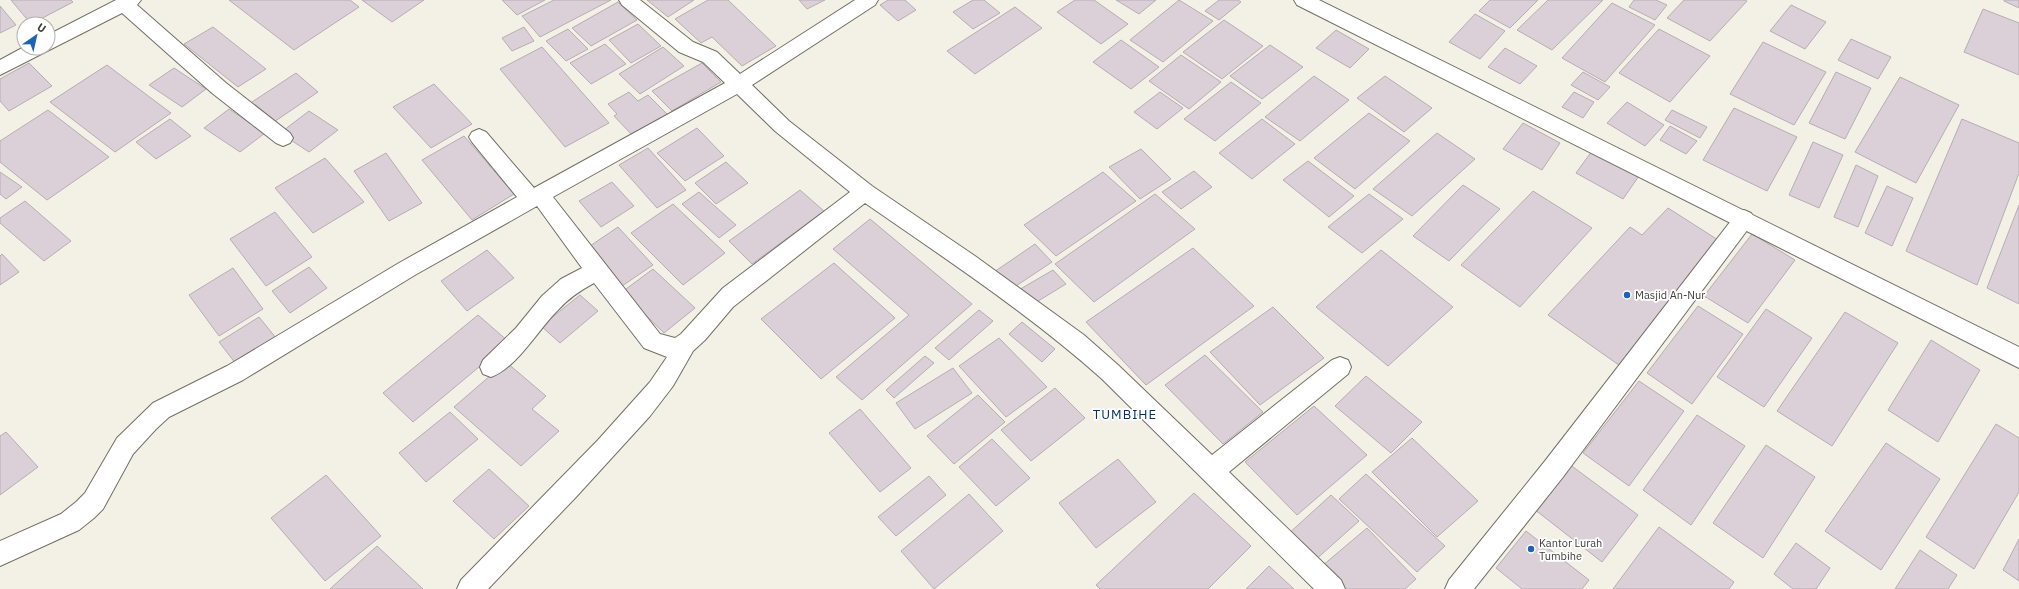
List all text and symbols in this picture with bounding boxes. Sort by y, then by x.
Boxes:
north arrow [16,16,56,56]
text: U [35,20,49,36]
place label: Masjid An-Nur [1635,288,1705,302]
marker: Masjid An-Nur [1622,290,1632,300]
district label: TUMBIHE [1093,406,1157,423]
place label: Kantor Lurah Tumbihe [1539,536,1602,563]
marker: Kantor Lurah Tumbihe [1526,544,1536,554]

